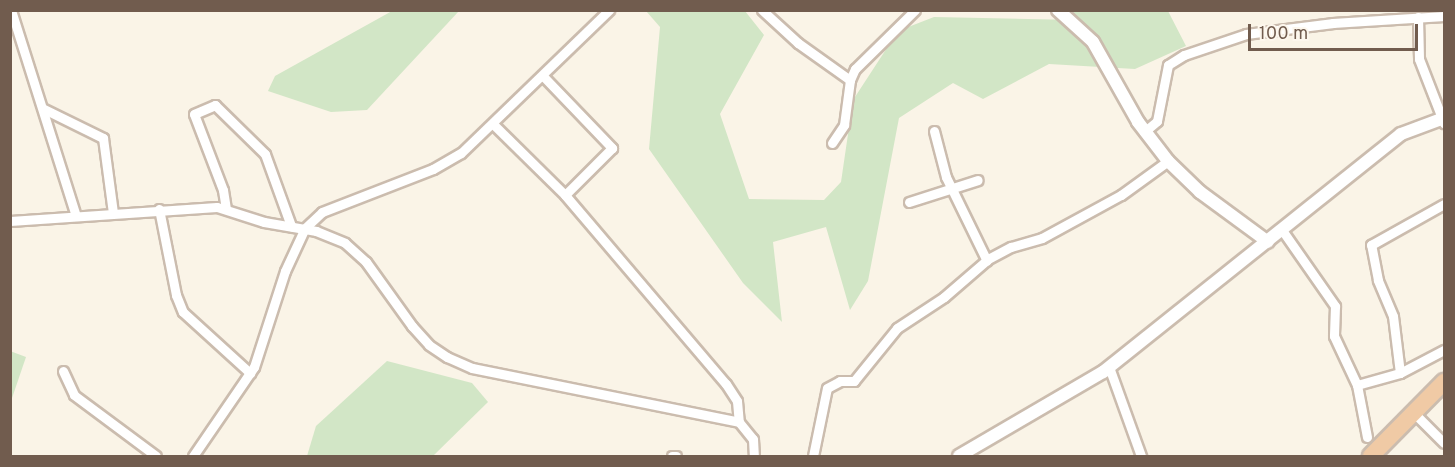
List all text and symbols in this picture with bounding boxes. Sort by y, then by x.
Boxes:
scale bar [1251,12,1420,50]
text: 100 m [1259,23,1308,46]

